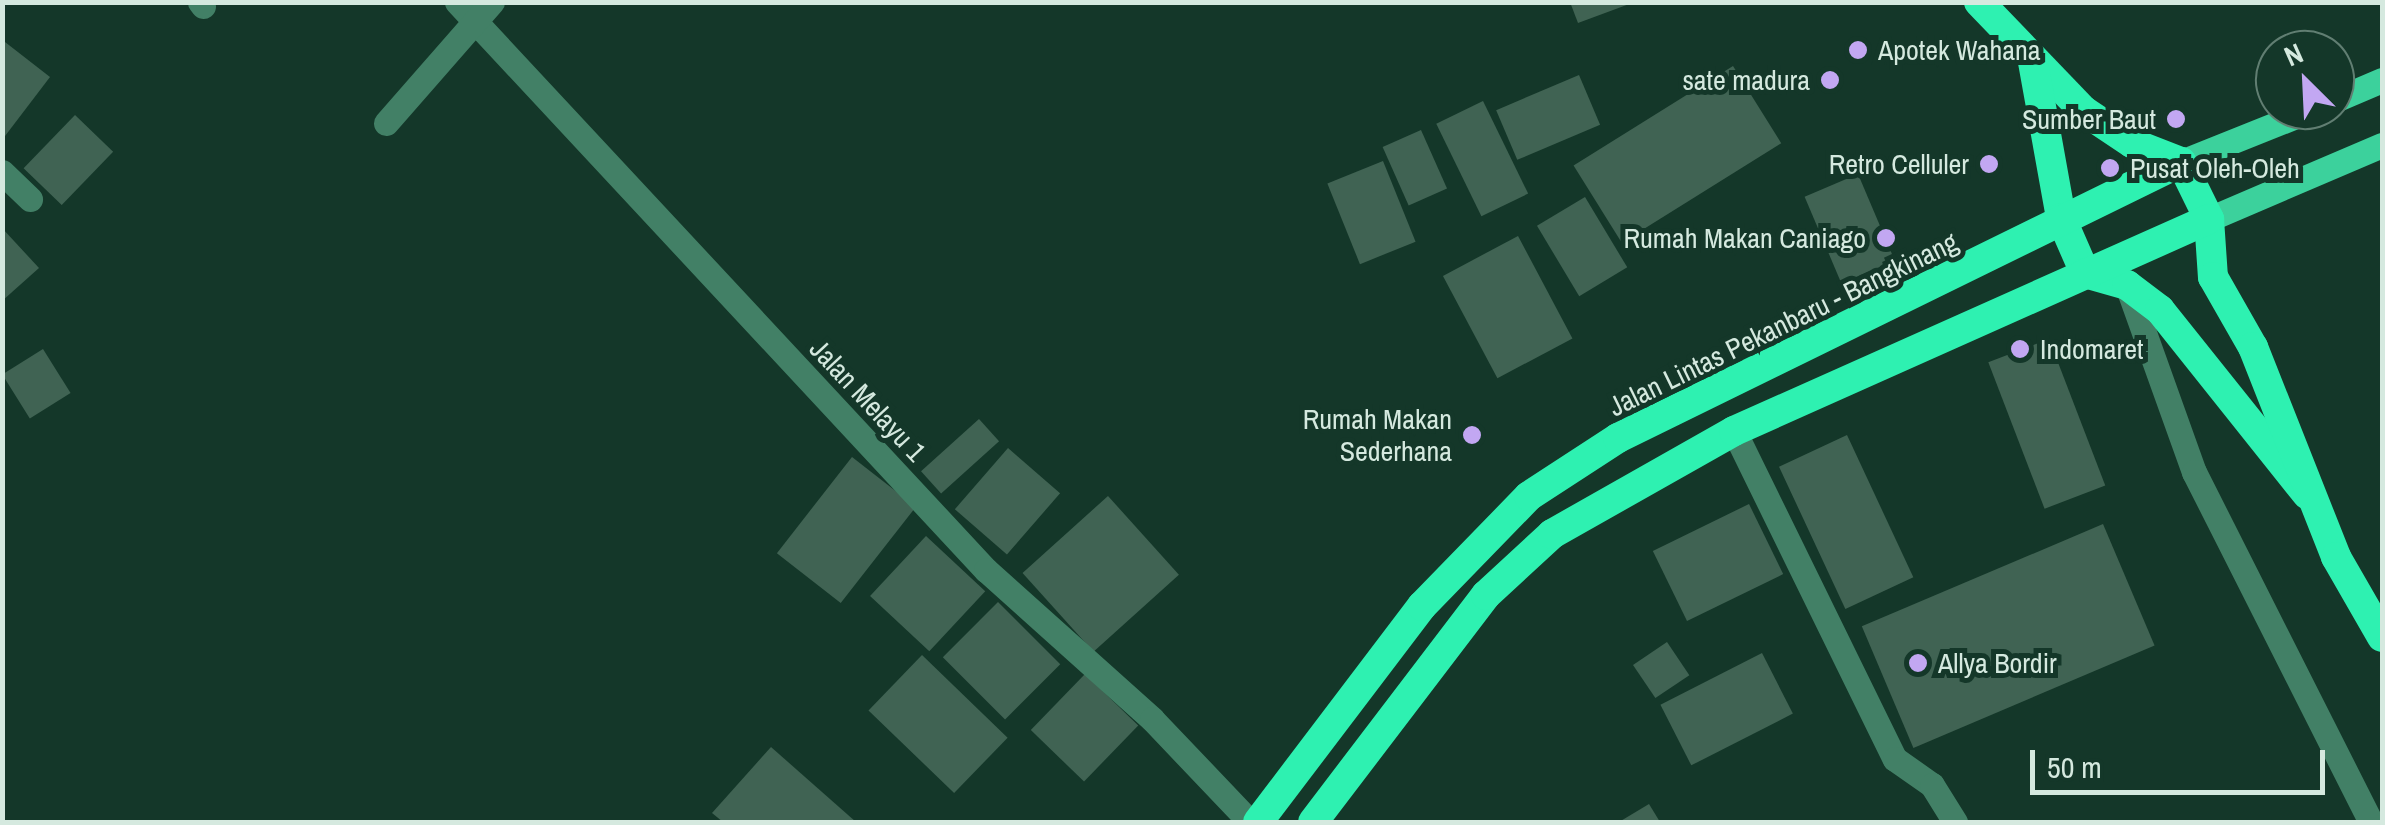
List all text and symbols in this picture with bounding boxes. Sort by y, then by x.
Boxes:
north arrow [2255,30,2355,130]
place label: Apotek Wahana [1878,33,2041,67]
text: N [2278,34,2309,75]
marker: Apotek Wahana [1847,39,1869,61]
place label: sate madura [1682,63,1810,97]
marker: sate madura [1819,69,1841,91]
place label: Sumber Baut [2022,102,2156,136]
marker: Sumber Baut [2165,108,2187,130]
place label: Retro Celluler [1829,147,1969,181]
place label: Pusat Oleh-Oleh [2130,151,2300,185]
marker: Retro Celluler [1978,153,2000,175]
marker: Pusat Oleh-Oleh [2099,157,2121,179]
place label: Rumah Makan Caniago [1624,221,1866,255]
street label: Jalan Lintas Pekanbaru - Bangkinang [1603,225,1963,423]
marker: Rumah Makan Caniago [1875,227,1897,249]
street label: Jalan Melayu 1 [803,332,933,468]
place label: Indomaret [2040,332,2143,366]
marker: Indomaret [2009,338,2031,360]
place label: Rumah Makan Sederhana [1303,402,1452,468]
marker: Rumah Makan Sederhana [1461,424,1483,446]
place label: Allya Bordir [1938,646,2057,680]
marker: Allya Bordir [1907,652,1929,674]
scale bar [2035,730,2330,792]
text: 50 m [2047,747,2102,787]

